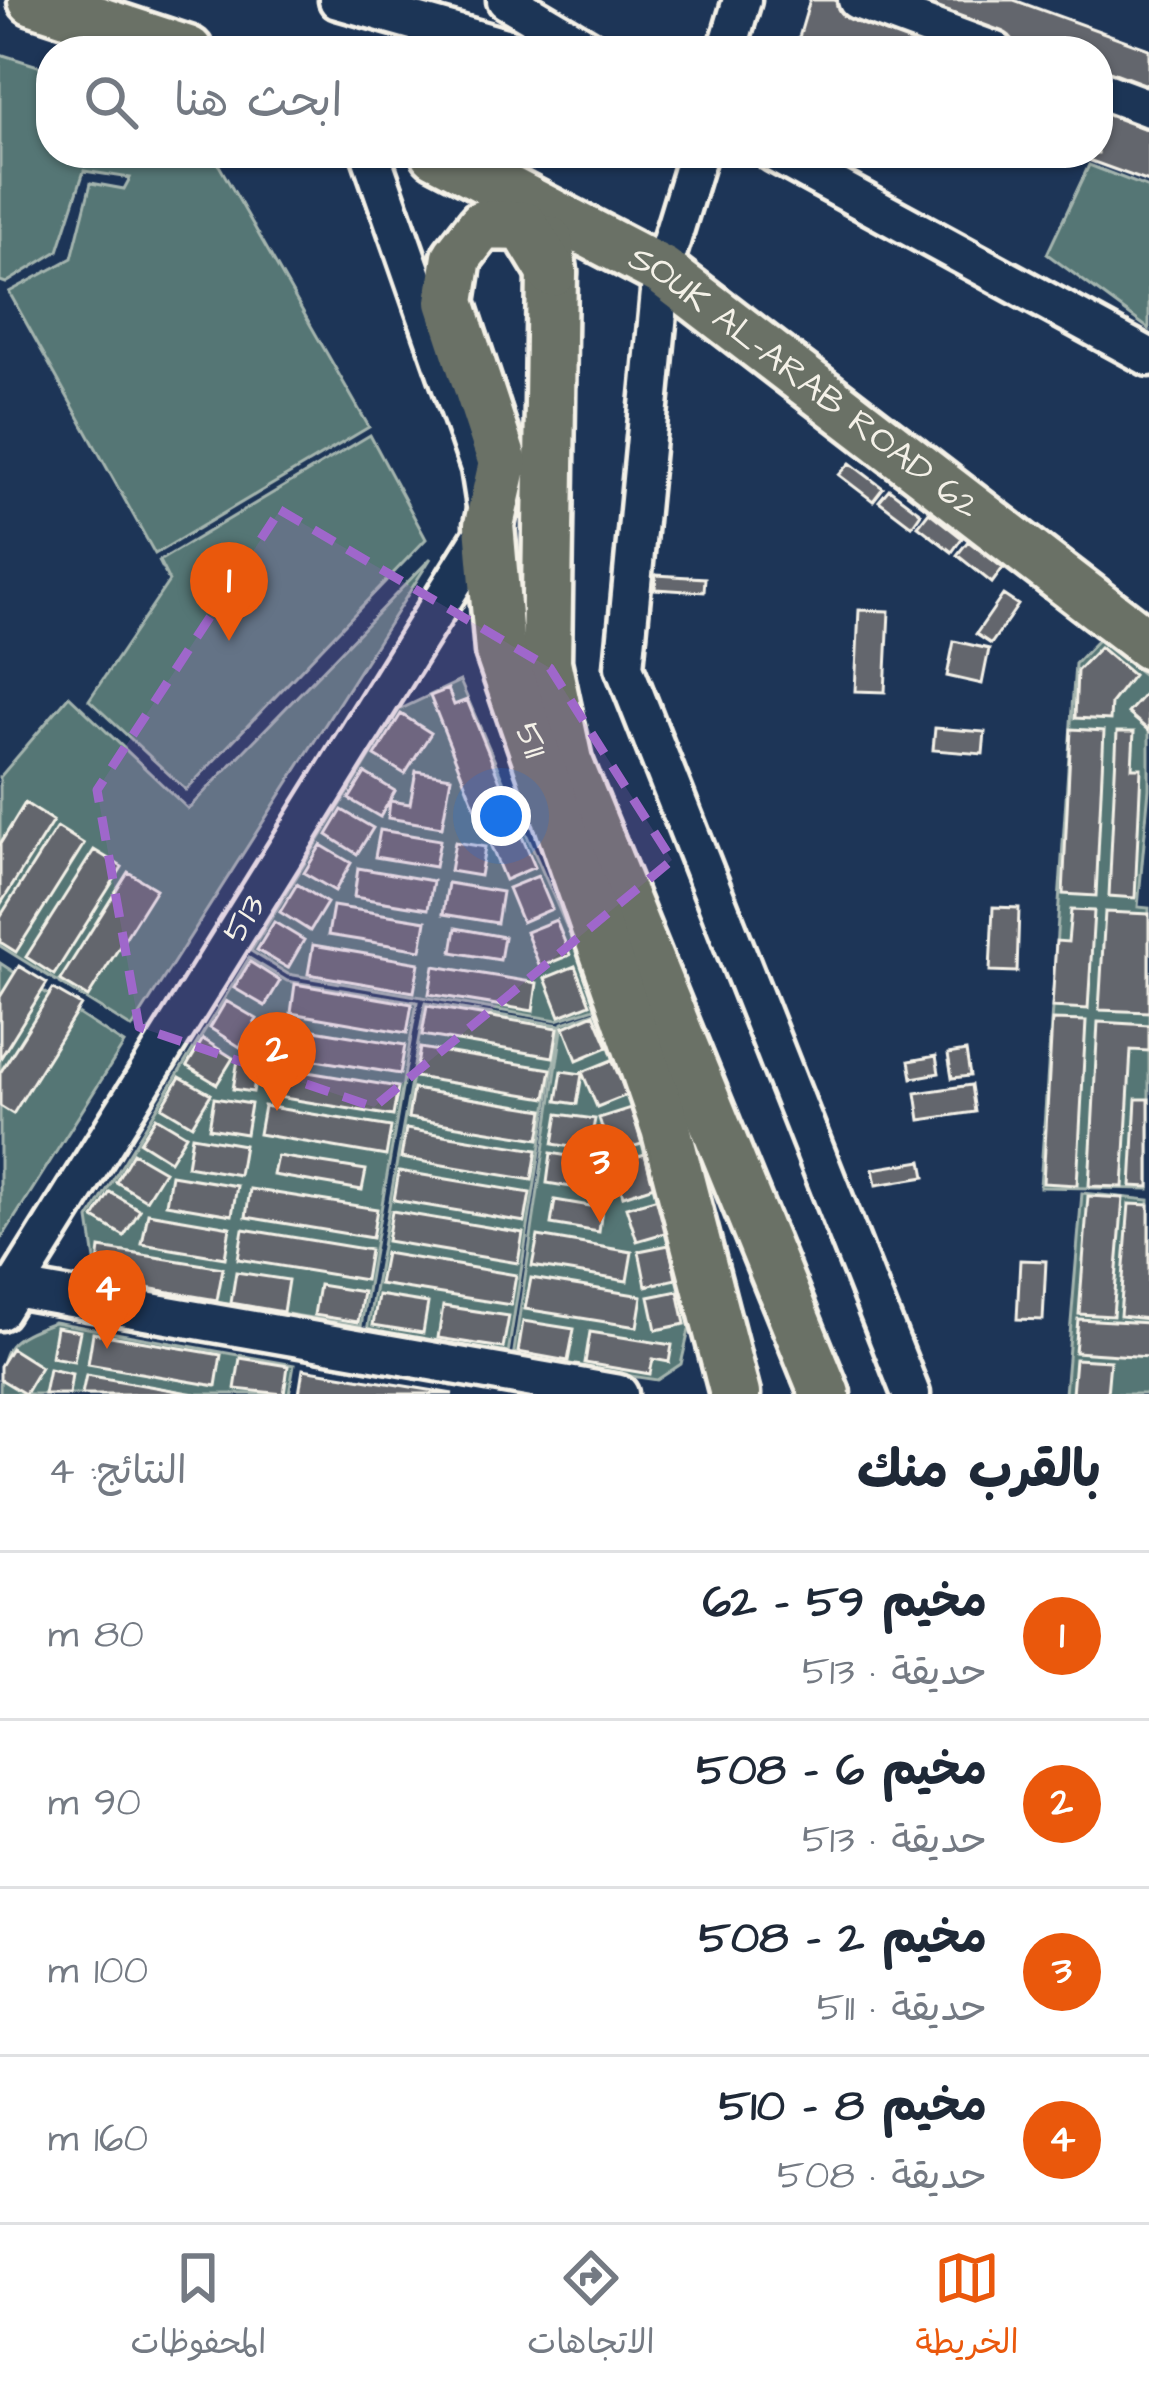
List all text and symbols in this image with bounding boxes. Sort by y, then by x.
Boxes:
search box [36,36,1113,168]
icon: search [78,69,144,135]
text: ابحث هنا [174,71,342,133]
street label: SOUK AL-ARAB ROAD 62 [620,233,991,532]
pin: 1 [190,542,268,641]
street label: 511 [501,715,561,765]
your location [471,786,531,846]
street label: 513 [210,885,278,953]
pin: 2 [238,1012,316,1111]
pin: 3 [561,1124,639,1223]
pin: 4 [68,1250,146,1349]
text: بالقرب منك [857,1436,1101,1507]
text: النتائج: 4 [48,1445,187,1499]
text: مخيم 59 - 62 [703,1572,987,1634]
text: 80 m [48,1609,144,1663]
text: 1 [1060,1609,1065,1663]
text: حديقة · 513 [802,1646,987,1700]
text: مخيم 6 - 508 [696,1740,987,1802]
text: 90 m [48,1777,141,1831]
text: 2 [1051,1777,1073,1831]
text: حديقة · 513 [802,1814,987,1868]
text: مخيم 2 - 508 [699,1908,987,1970]
text: 100 m [48,1945,148,1999]
text: 3 [1052,1945,1072,1999]
text: حديقة · 511 [817,1982,987,2036]
text: مخيم 8 - 510 [719,2076,987,2138]
text: 160 m [48,2113,148,2167]
text: 4 [1049,2113,1075,2167]
text: حديقة · 508 [777,2150,987,2204]
tab: المحفوظات [130,2245,266,2371]
tab: الاتجاهات [527,2245,655,2371]
tab: الخريطة [916,2245,1019,2371]

